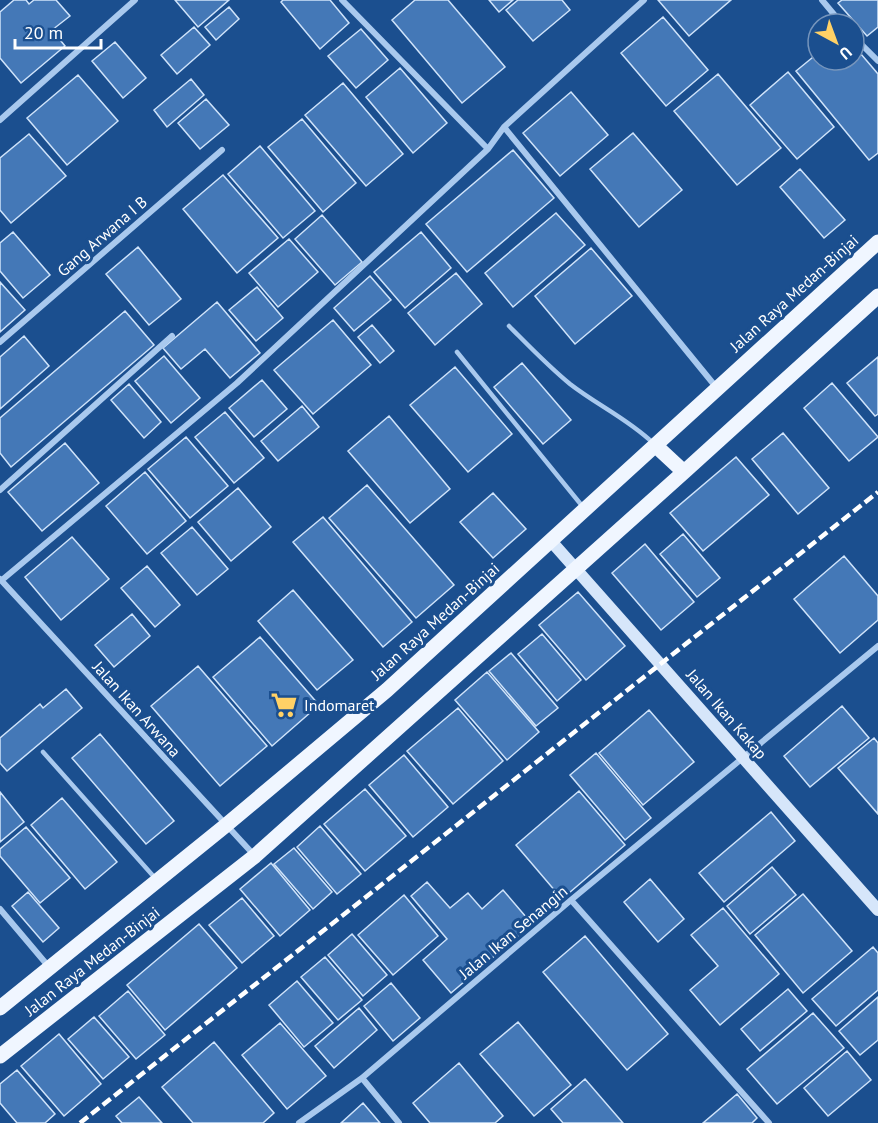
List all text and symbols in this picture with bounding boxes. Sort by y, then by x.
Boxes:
scale bar [15,12,100,50]
north arrow [806,12,866,72]
text: 20 m [24,21,63,44]
text: U [835,42,856,64]
street label: Gang Arwana I B [53,192,151,280]
street label: Jalan Raya Medan-Binjai [725,230,862,357]
street label: Jalan Raya Medan-Binjai [366,558,503,685]
street label: Jalan Ikan Arwana [88,656,185,761]
street label: Jalan Ikan Kakap [682,664,772,763]
supermarket icon: Indomaret [269,690,299,720]
place label: Indomaret [304,695,375,715]
street label: Jalan Ikan Senangin [454,881,571,984]
street label: Jalan Raya Medan-Binjai [20,902,164,1021]

